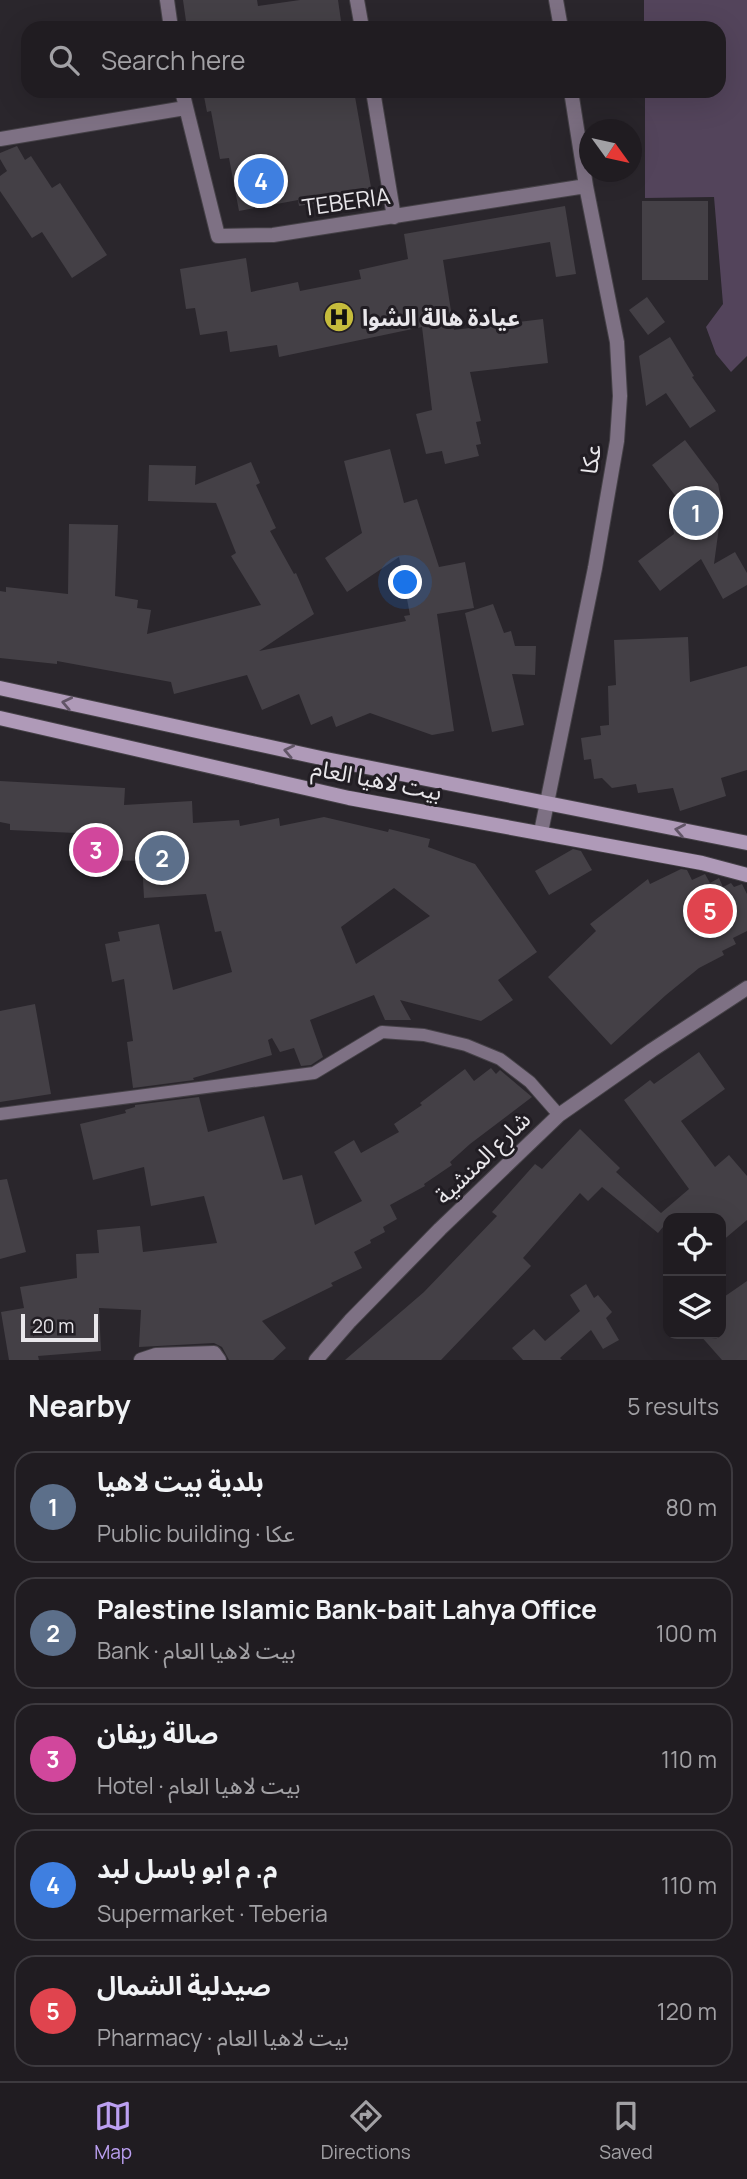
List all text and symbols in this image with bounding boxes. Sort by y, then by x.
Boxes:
search box [21,21,726,98]
icon: search [45,41,83,79]
text: Search here [101,42,246,78]
north arrow [579,119,642,182]
pin: 4 [238,155,284,207]
street label: TEBERIA [300,179,392,223]
hospital icon: عيادة هالة الشوا [322,300,356,334]
place label: عيادة هالة الشوا [362,301,520,333]
street label: عكا [572,442,608,476]
pin: 1 [673,487,719,539]
your location [388,565,422,599]
one-way arrow [61,697,73,711]
one-way arrow [283,745,295,760]
street label: بيت لاهيا العام [308,751,445,810]
pin: 3 [73,824,119,876]
one-way arrow [674,824,686,839]
pin: 2 [139,832,185,884]
pin: 5 [687,885,733,937]
street label: شارع المنشية [427,1103,538,1212]
map controls [663,1213,726,1339]
button: locate [663,1213,726,1276]
button: layers [663,1276,726,1339]
scale bar [21,1311,98,1343]
text: 20 m [32,1313,74,1339]
text: Nearby [28,1385,131,1426]
text: 5 results [627,1390,719,1422]
text: بلدية بيت لاهيا [97,1463,264,1499]
text: 1 [48,1491,58,1523]
text: 80 m [666,1491,717,1523]
text: Public building · عكا [97,1517,295,1549]
text: Palestine Islamic Bank-bait Lahya Office [97,1591,597,1627]
text: 2 [46,1617,60,1649]
text: 100 m [656,1617,717,1649]
text: Bank · بيت لاهيا العام [97,1634,296,1666]
text: صالة ريفان [97,1715,218,1751]
text: 3 [46,1743,60,1775]
text: 110 m [661,1743,717,1775]
text: Hotel · بيت لاهيا العام [97,1769,301,1801]
text: م. م ابو باسل لبد [97,1850,277,1886]
text: 4 [46,1869,60,1901]
text: 110 m [661,1869,717,1901]
text: Supermarket · Teberia [97,1897,328,1929]
text: صيدلية الشمال [97,1967,271,2003]
text: 5 [46,1995,60,2027]
text: 120 m [657,1995,717,2027]
text: Pharmacy · بيت لاهيا العام [97,2021,349,2053]
tab: Map [94,2097,132,2165]
tab: Directions [321,2097,411,2165]
tab: Saved [599,2097,653,2165]

